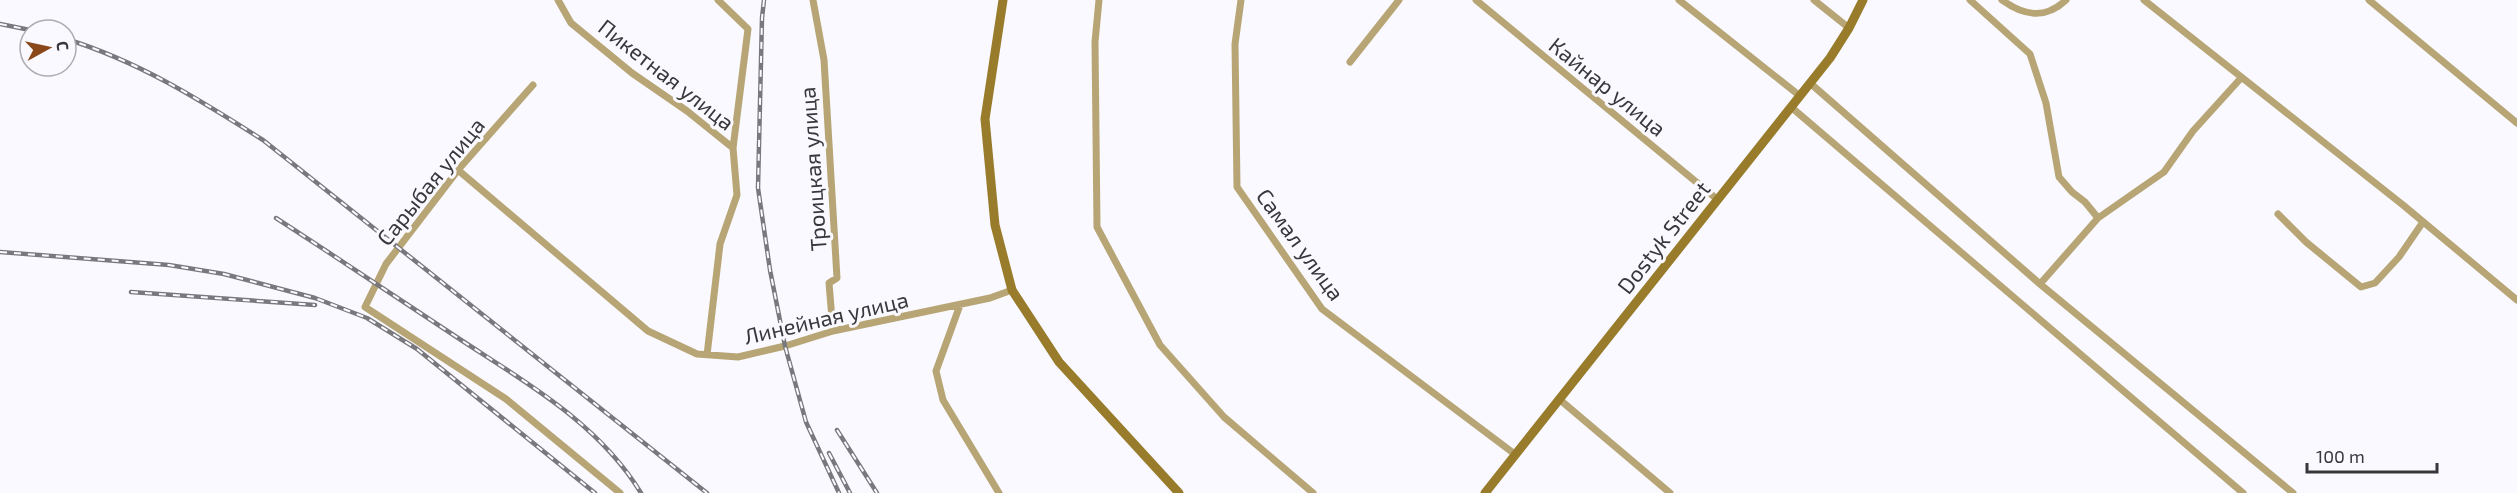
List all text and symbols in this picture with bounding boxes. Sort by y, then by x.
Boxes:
street label: Пикетная улица [593,13,740,136]
north arrow [18,18,78,78]
street label: Кайнар улица [1544,31,1672,142]
text: С [53,40,73,52]
street label: Троицкая улица [793,86,832,252]
street label: Сарыбая улица [371,112,490,251]
street label: Dostyk Street [1611,176,1715,298]
street label: Самал улица [1251,183,1350,306]
street label: Линейная улица [741,285,911,350]
scale bar [2307,436,2438,474]
text: 100 m [2316,445,2365,467]

